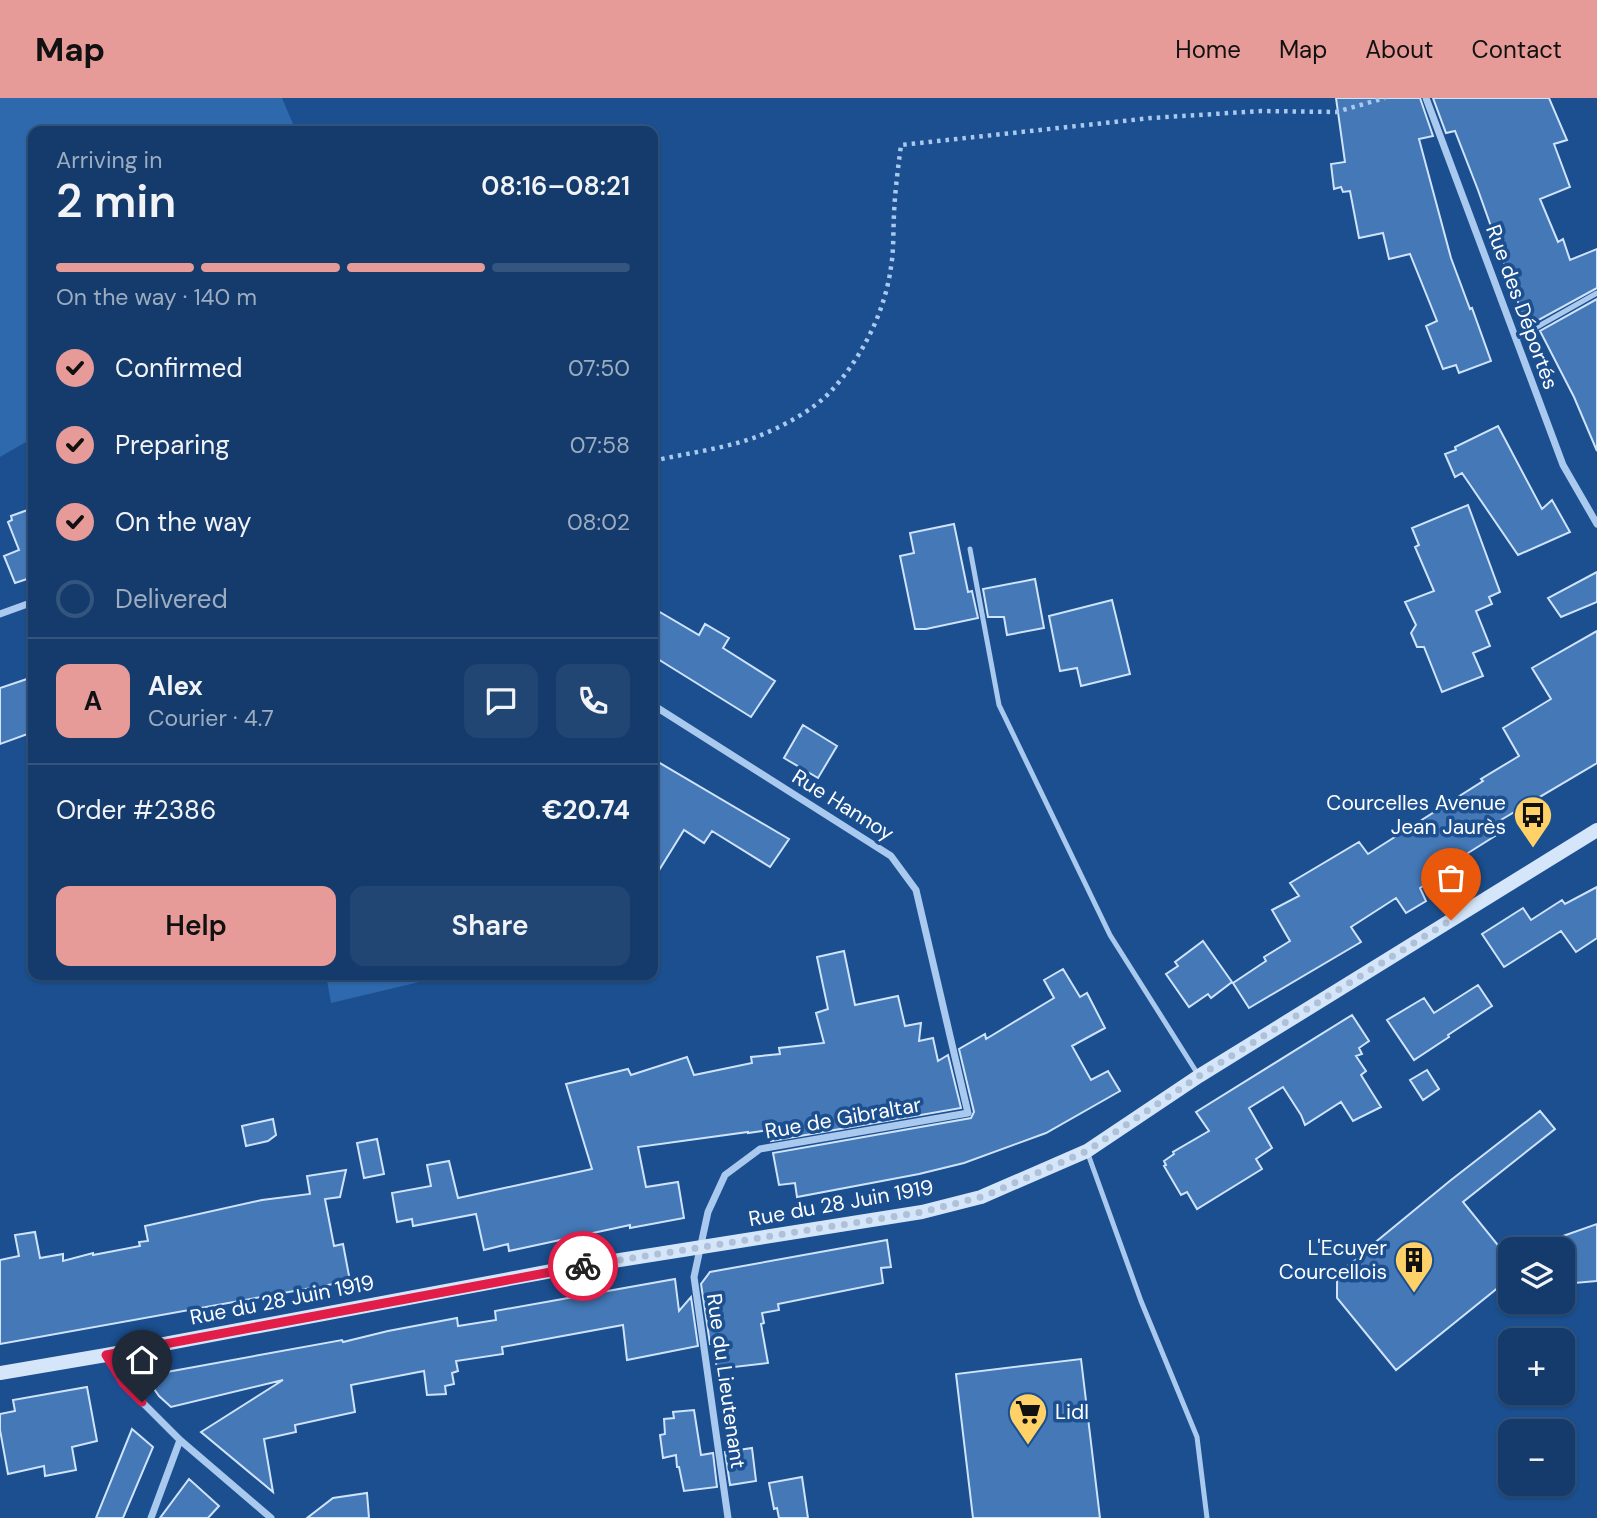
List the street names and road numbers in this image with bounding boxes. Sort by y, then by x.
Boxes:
street label: Rue des Déportés [1479,221,1565,393]
street label: Rue Hannoy [787,763,900,848]
street label: Rue de Gibraltar [763,1090,924,1146]
street label: Rue du 28 Juin 1919 [746,1173,936,1233]
street label: Rue du 28 Juin 1919 [187,1268,377,1332]
street label: Rue du Lieutenant [700,1292,752,1470]

